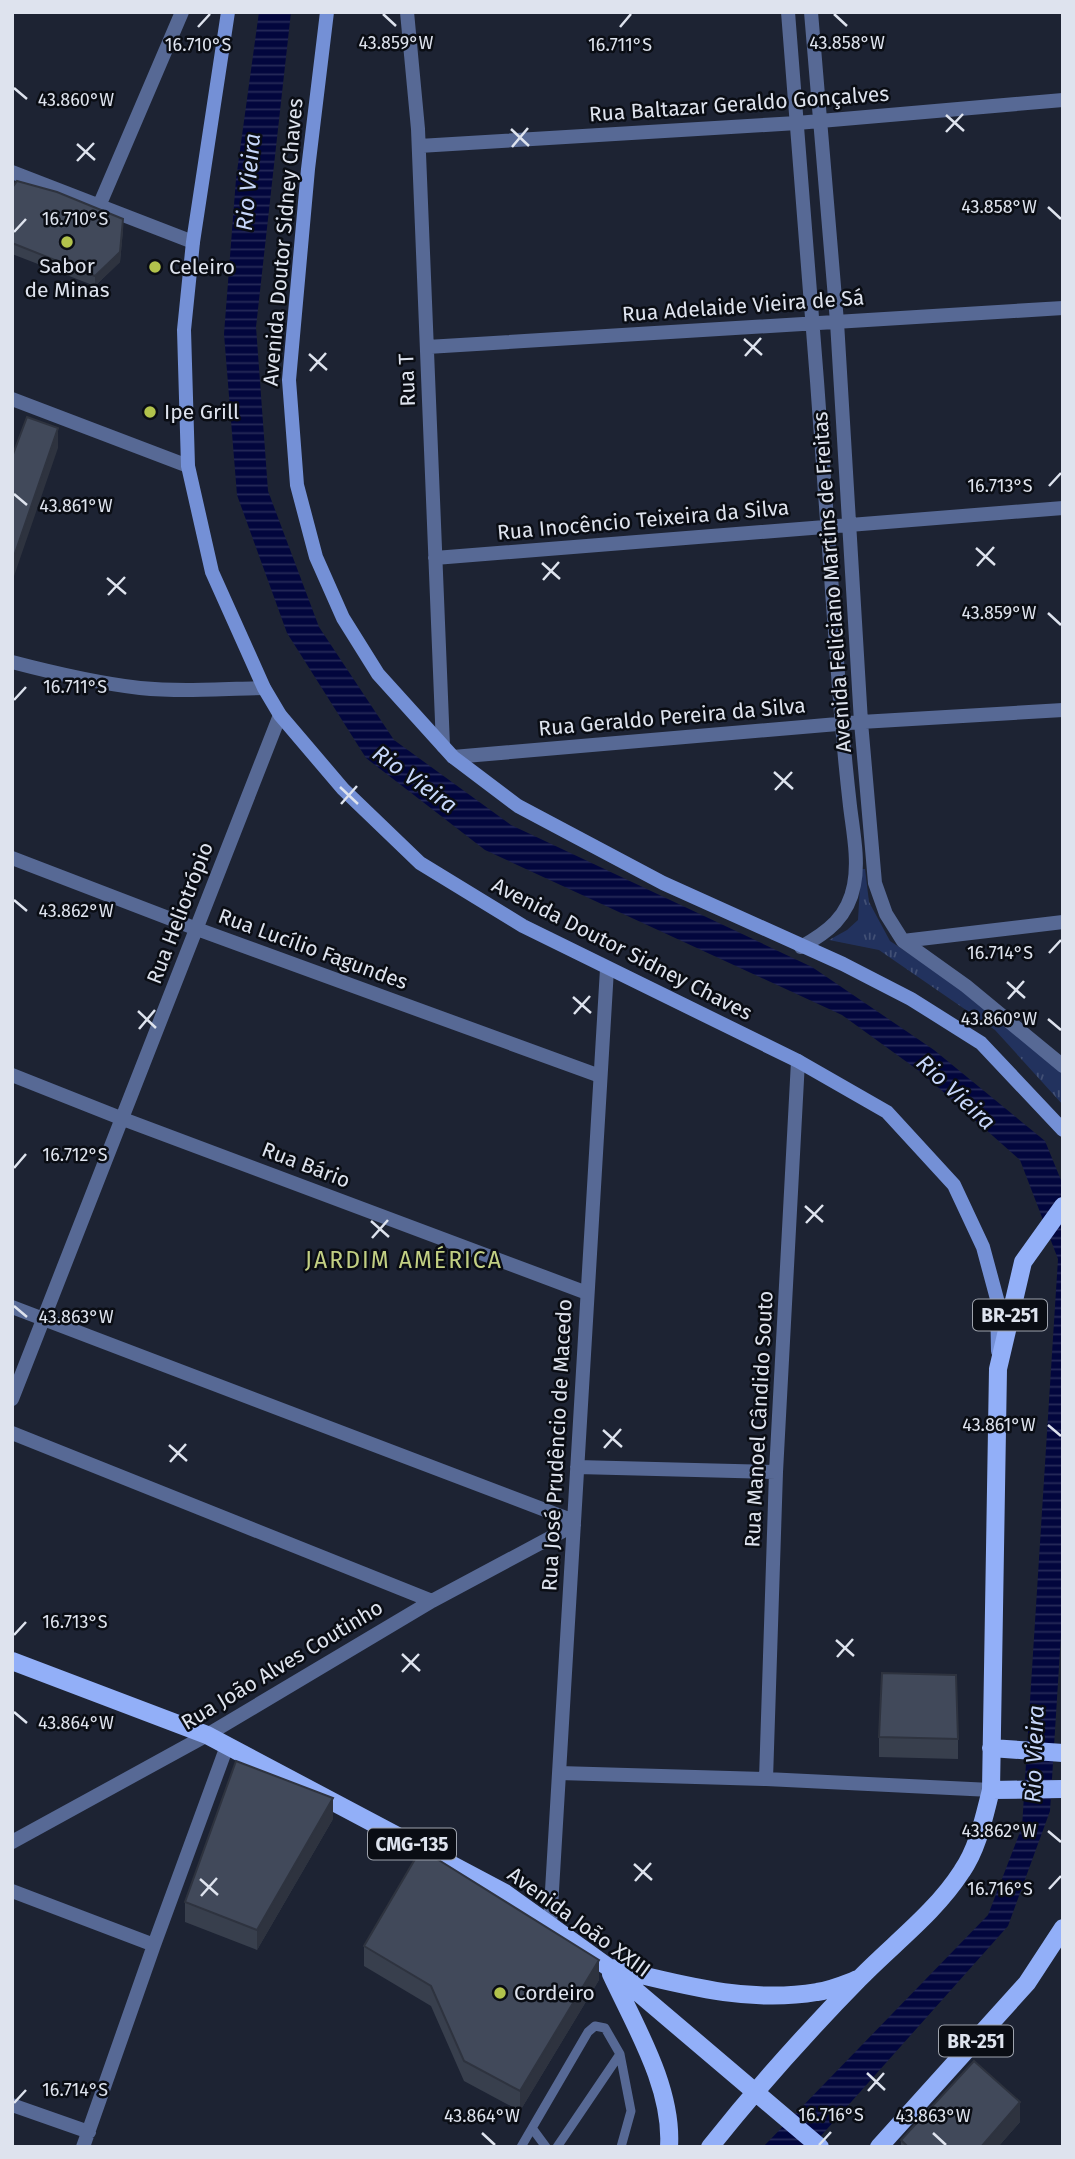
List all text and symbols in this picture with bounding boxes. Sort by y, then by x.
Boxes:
text: 43.859°W [359,32,434,54]
text: 43.858°W [809,32,885,54]
text: 16.710°S [165,34,231,56]
text: 16.711°S [588,34,652,56]
street label: Rua Baltazar Geraldo Gonçalves [588,81,890,127]
text: 43.860°W [38,89,114,111]
street label: Avenida Doutor Sidney Chaves [257,97,309,387]
water label: Rio Vieira [230,132,266,232]
text: 43.858°W [961,196,1037,218]
text: 16.710°S [42,208,108,230]
marker: Sabor de Minas [59,234,75,250]
place label: Sabor de Minas [24,253,110,303]
place label: Celeiro [169,254,235,280]
marker: Celeiro [147,259,163,275]
street label: Rua Adelaide Vieira de Sá [621,285,865,327]
street label: Rua T [393,353,421,407]
place label: Ipe Grill [164,399,239,425]
marker: Ipe Grill [142,404,158,420]
street label: Avenida Feliciano Martins de Freitas [807,411,857,753]
text: 16.713°S [967,475,1033,497]
street label: Rua Inocêncio Teixeira da Silva [496,494,790,546]
text: 43.861°W [39,495,113,517]
text: 43.859°W [962,602,1037,624]
text: 16.711°S [43,676,107,698]
street label: Rua Geraldo Pereira da Silva [537,692,807,742]
water label: Rio Vieira [367,739,463,819]
street label: Rua Heliotrópio [141,838,219,988]
street label: Avenida Doutor Sidney Chaves [487,872,757,1026]
text: 43.862°W [38,900,114,922]
street label: Rua Lucílio Fagundes [215,903,411,995]
text: 16.714°S [967,942,1033,964]
text: 43.860°W [961,1008,1037,1030]
water label: Rio Vieira [911,1048,1001,1136]
street label: Rua Bário [258,1136,354,1194]
text: 16.712°S [42,1144,108,1166]
district label: JARDIM AMÉRICA [305,1245,503,1274]
street label: Rua Manoel Cândido Souto [739,1290,779,1548]
street label: Rua José Prudêncio de Macedo [536,1298,578,1592]
road number: BR-251 [973,1300,1047,1330]
text: 43.863°W [38,1306,114,1328]
text: 43.861°W [962,1414,1036,1436]
street label: Rua João Alves Coutinho [176,1594,388,1736]
text: 16.713°S [42,1611,108,1633]
water label: Rio Vieira [1018,1705,1050,1803]
text: 43.864°W [38,1712,114,1734]
text: 43.862°W [961,1820,1037,1842]
road number: CMG-135 [368,1828,456,1860]
street label: Avenida João XXIII [502,1861,656,1983]
text: 16.716°S [967,1878,1033,1900]
place label: Cordeiro [514,1980,595,2006]
marker: Cordeiro [492,1985,508,2001]
road number: BR-251 [939,2025,1013,2056]
text: 16.714°S [42,2079,108,2101]
text: 16.716°S [798,2104,864,2126]
text: 43.864°W [444,2105,520,2127]
text: 43.863°W [895,2105,971,2127]

